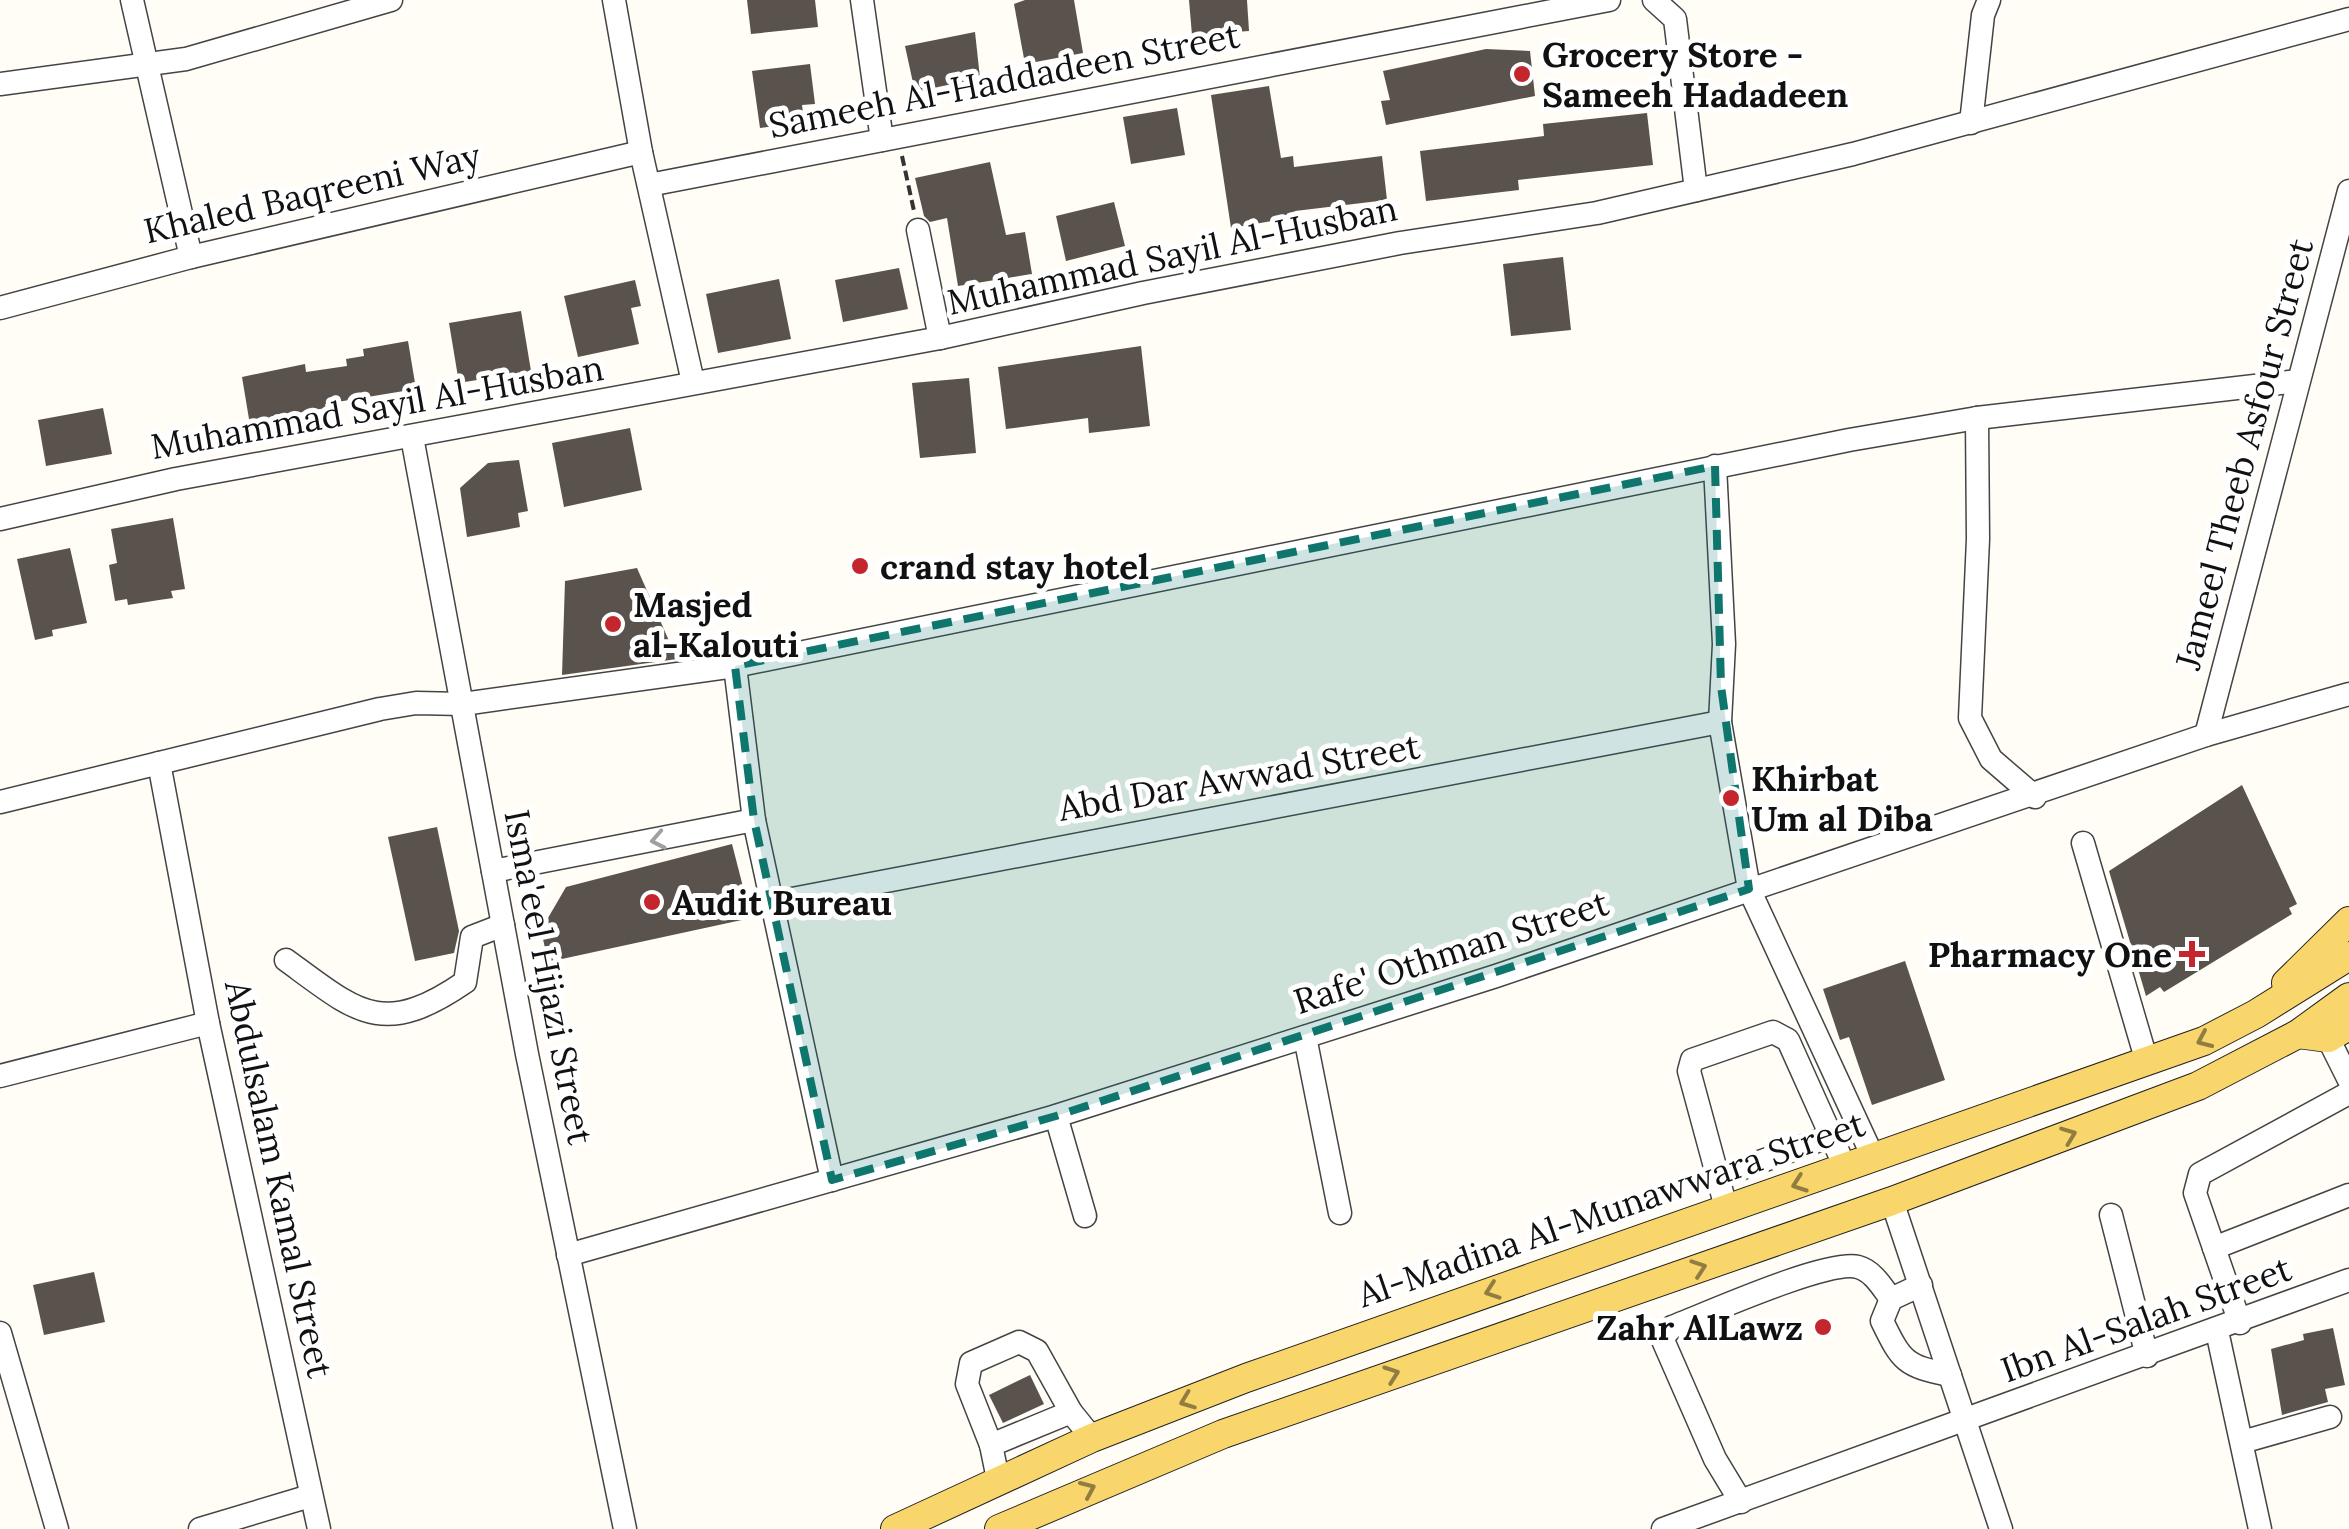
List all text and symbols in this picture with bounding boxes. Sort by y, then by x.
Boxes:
street label: Sameeh Al-Haddadeen Street [765,12,1244,148]
place label: Grocery Store - Sameeh Hadadeen [1542,32,1848,117]
marker: Grocery Store - Sameeh Hadadeen [1511,63,1533,85]
street label: Khaled Baqreeni Way [139,132,485,254]
street label: Muhammad Sayil Al-Husban [943,185,1401,325]
street label: Jameel Theeb Asfour Street [2165,233,2323,675]
street label: Muhammad Sayil Al-Husban [147,345,607,469]
place label: crand stay hotel [880,544,1149,589]
marker: crand stay hotel [849,555,871,577]
place label: Masjed al-Kalouti [633,582,799,667]
marker: Masjed al-Kalouti [602,613,624,635]
street label: Abd Dar Awwad Street [1054,723,1424,831]
place label: Khirbat Um al Diba [1751,756,1933,841]
marker: Khirbat Um al Diba [1720,787,1742,809]
street label: Isma'eel Hijazi Street [494,806,604,1149]
one-way arrow [650,828,667,849]
place label: Audit Bureau [672,880,892,925]
street label: Rafe' Othman Street [1288,880,1614,1024]
marker: Audit Bureau [641,891,663,913]
place label: Pharmacy One [1928,932,2172,977]
marker: Pharmacy One [2181,943,2203,965]
street label: Abdulsalam Kamal Street [215,975,343,1382]
one-way arrow [2196,1027,2214,1047]
street label: Al-Madina Al-Munawwara Street [1351,1101,1871,1317]
one-way arrow [2060,1126,2077,1147]
one-way arrow [1792,1172,1809,1193]
street label: Ibn Al-Salah Street [1995,1245,2298,1392]
one-way arrow [1690,1259,1707,1279]
one-way arrow [1485,1279,1502,1299]
place label: Zahr AlLawz [1596,1305,1803,1350]
marker: Zahr AlLawz [1812,1316,1834,1338]
one-way arrow [1382,1365,1399,1385]
one-way arrow [1179,1389,1196,1409]
one-way arrow [1078,1482,1096,1502]

